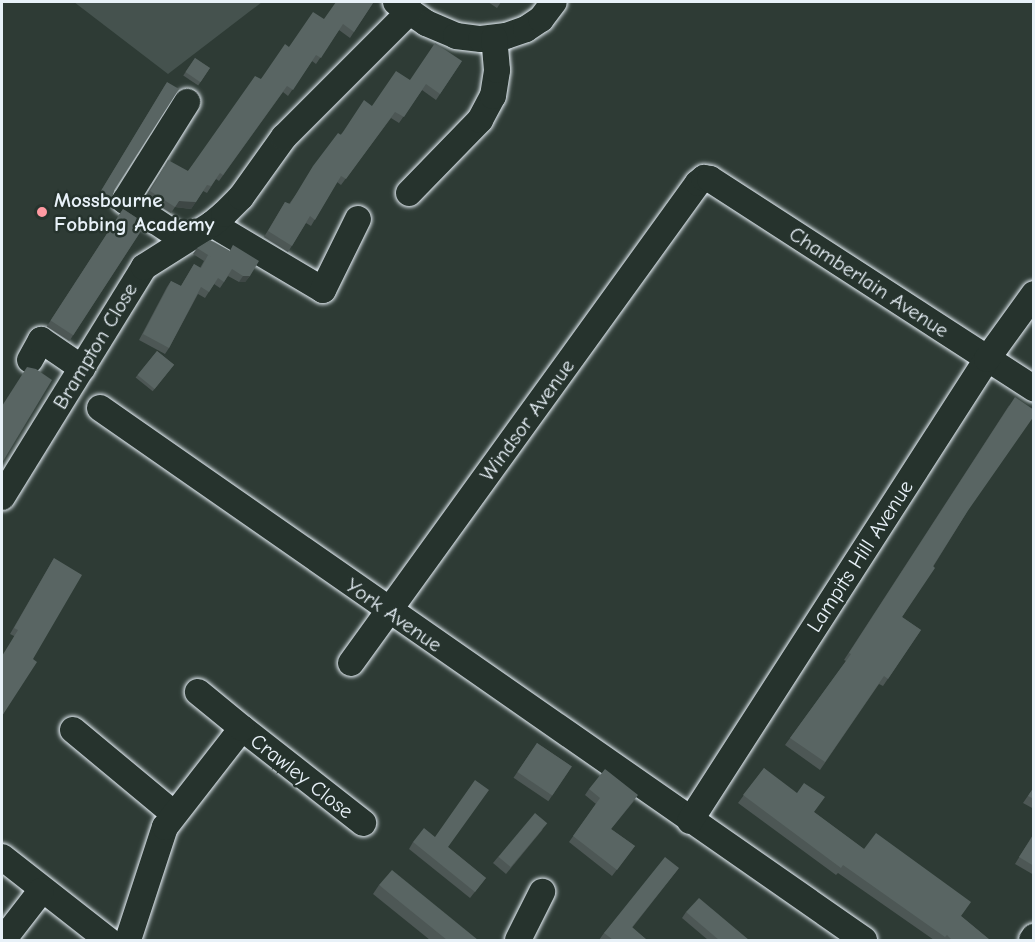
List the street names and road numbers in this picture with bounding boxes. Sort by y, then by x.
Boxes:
street label: Chamberlain Avenue [784,221,954,343]
street label: Brampton Close [47,278,143,414]
street label: Windsor Avenue [474,354,580,486]
street label: Lampits Hill Avenue [801,475,919,637]
street label: York Avenue [341,573,447,657]
street label: Crawley Close [246,728,358,824]

